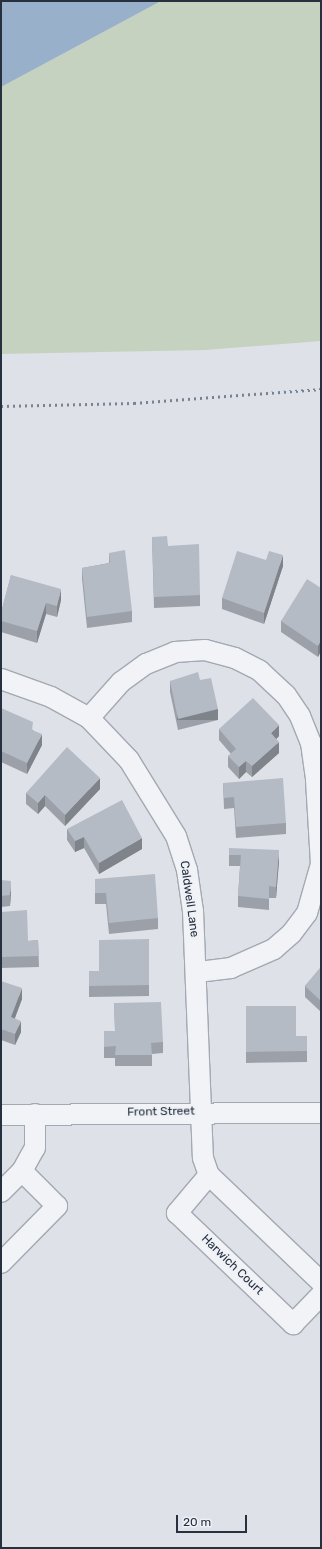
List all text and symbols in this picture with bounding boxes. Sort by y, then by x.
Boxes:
street label: Caldwell Lane [177,860,201,938]
street label: Front Street [127,1104,195,1120]
street label: Harwich Court [198,1232,266,1298]
scale bar [178,1507,249,1533]
text: 20 m [183,1515,211,1529]

